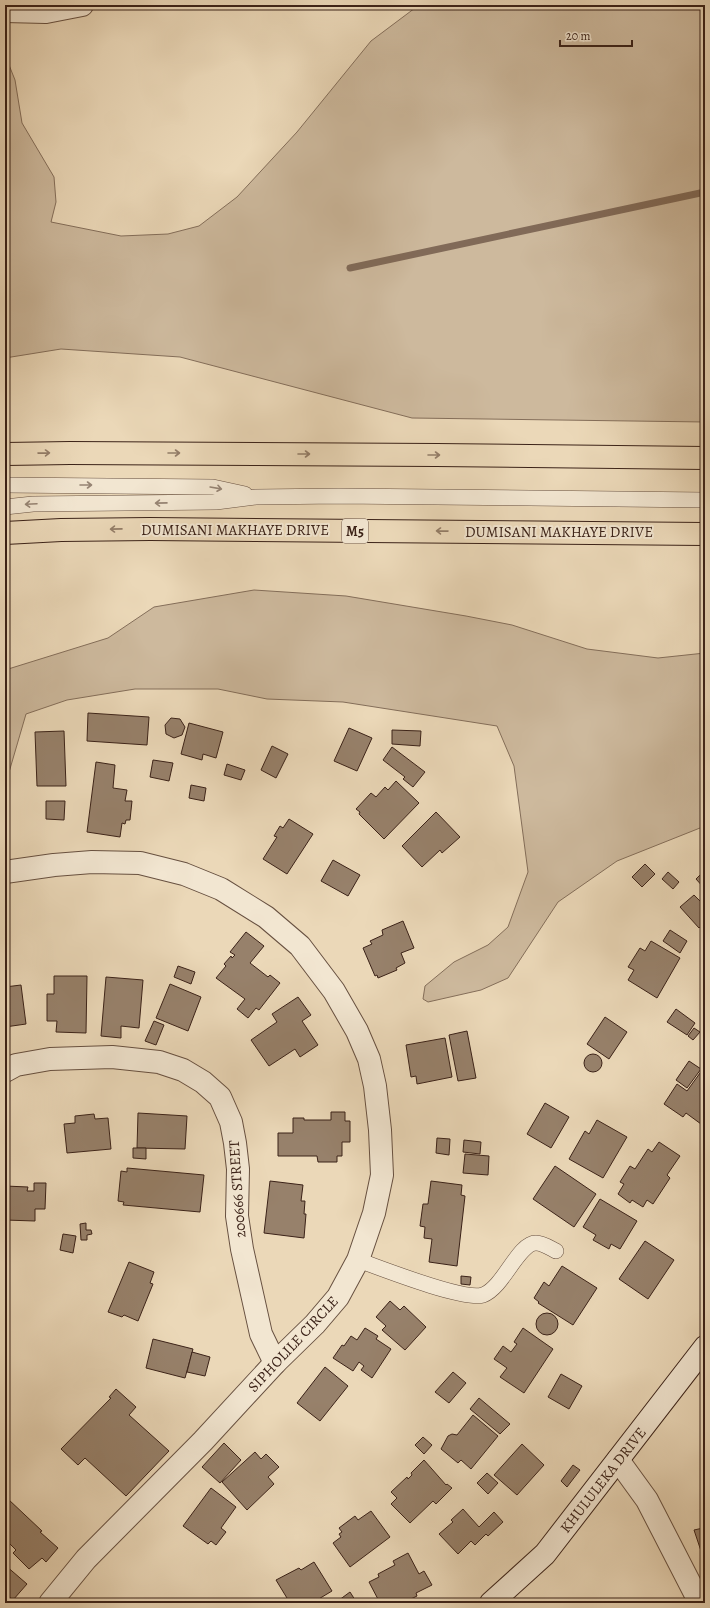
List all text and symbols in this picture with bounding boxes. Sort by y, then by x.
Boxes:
scale bar [560,22,632,48]
text: 20 m [566,28,590,44]
one-way arrow [37,449,50,457]
one-way arrow [167,449,180,457]
one-way arrow [297,450,310,458]
one-way arrow [427,451,440,459]
one-way arrow [79,481,92,489]
one-way arrow [209,484,222,492]
one-way arrow [155,499,168,507]
one-way arrow [25,501,38,508]
road number: M5 [342,519,368,543]
street label: DUMISANI MAKHAYE DRIVE [141,520,329,540]
street label: DUMISANI MAKHAYE DRIVE [465,522,653,542]
one-way arrow [110,525,123,533]
one-way arrow [436,527,449,535]
street label: 200666 STREET [224,1139,250,1239]
street label: SIPHOLILE CIRCLE [243,1292,343,1396]
street label: KHULULEKA DRIVE [555,1423,651,1537]

